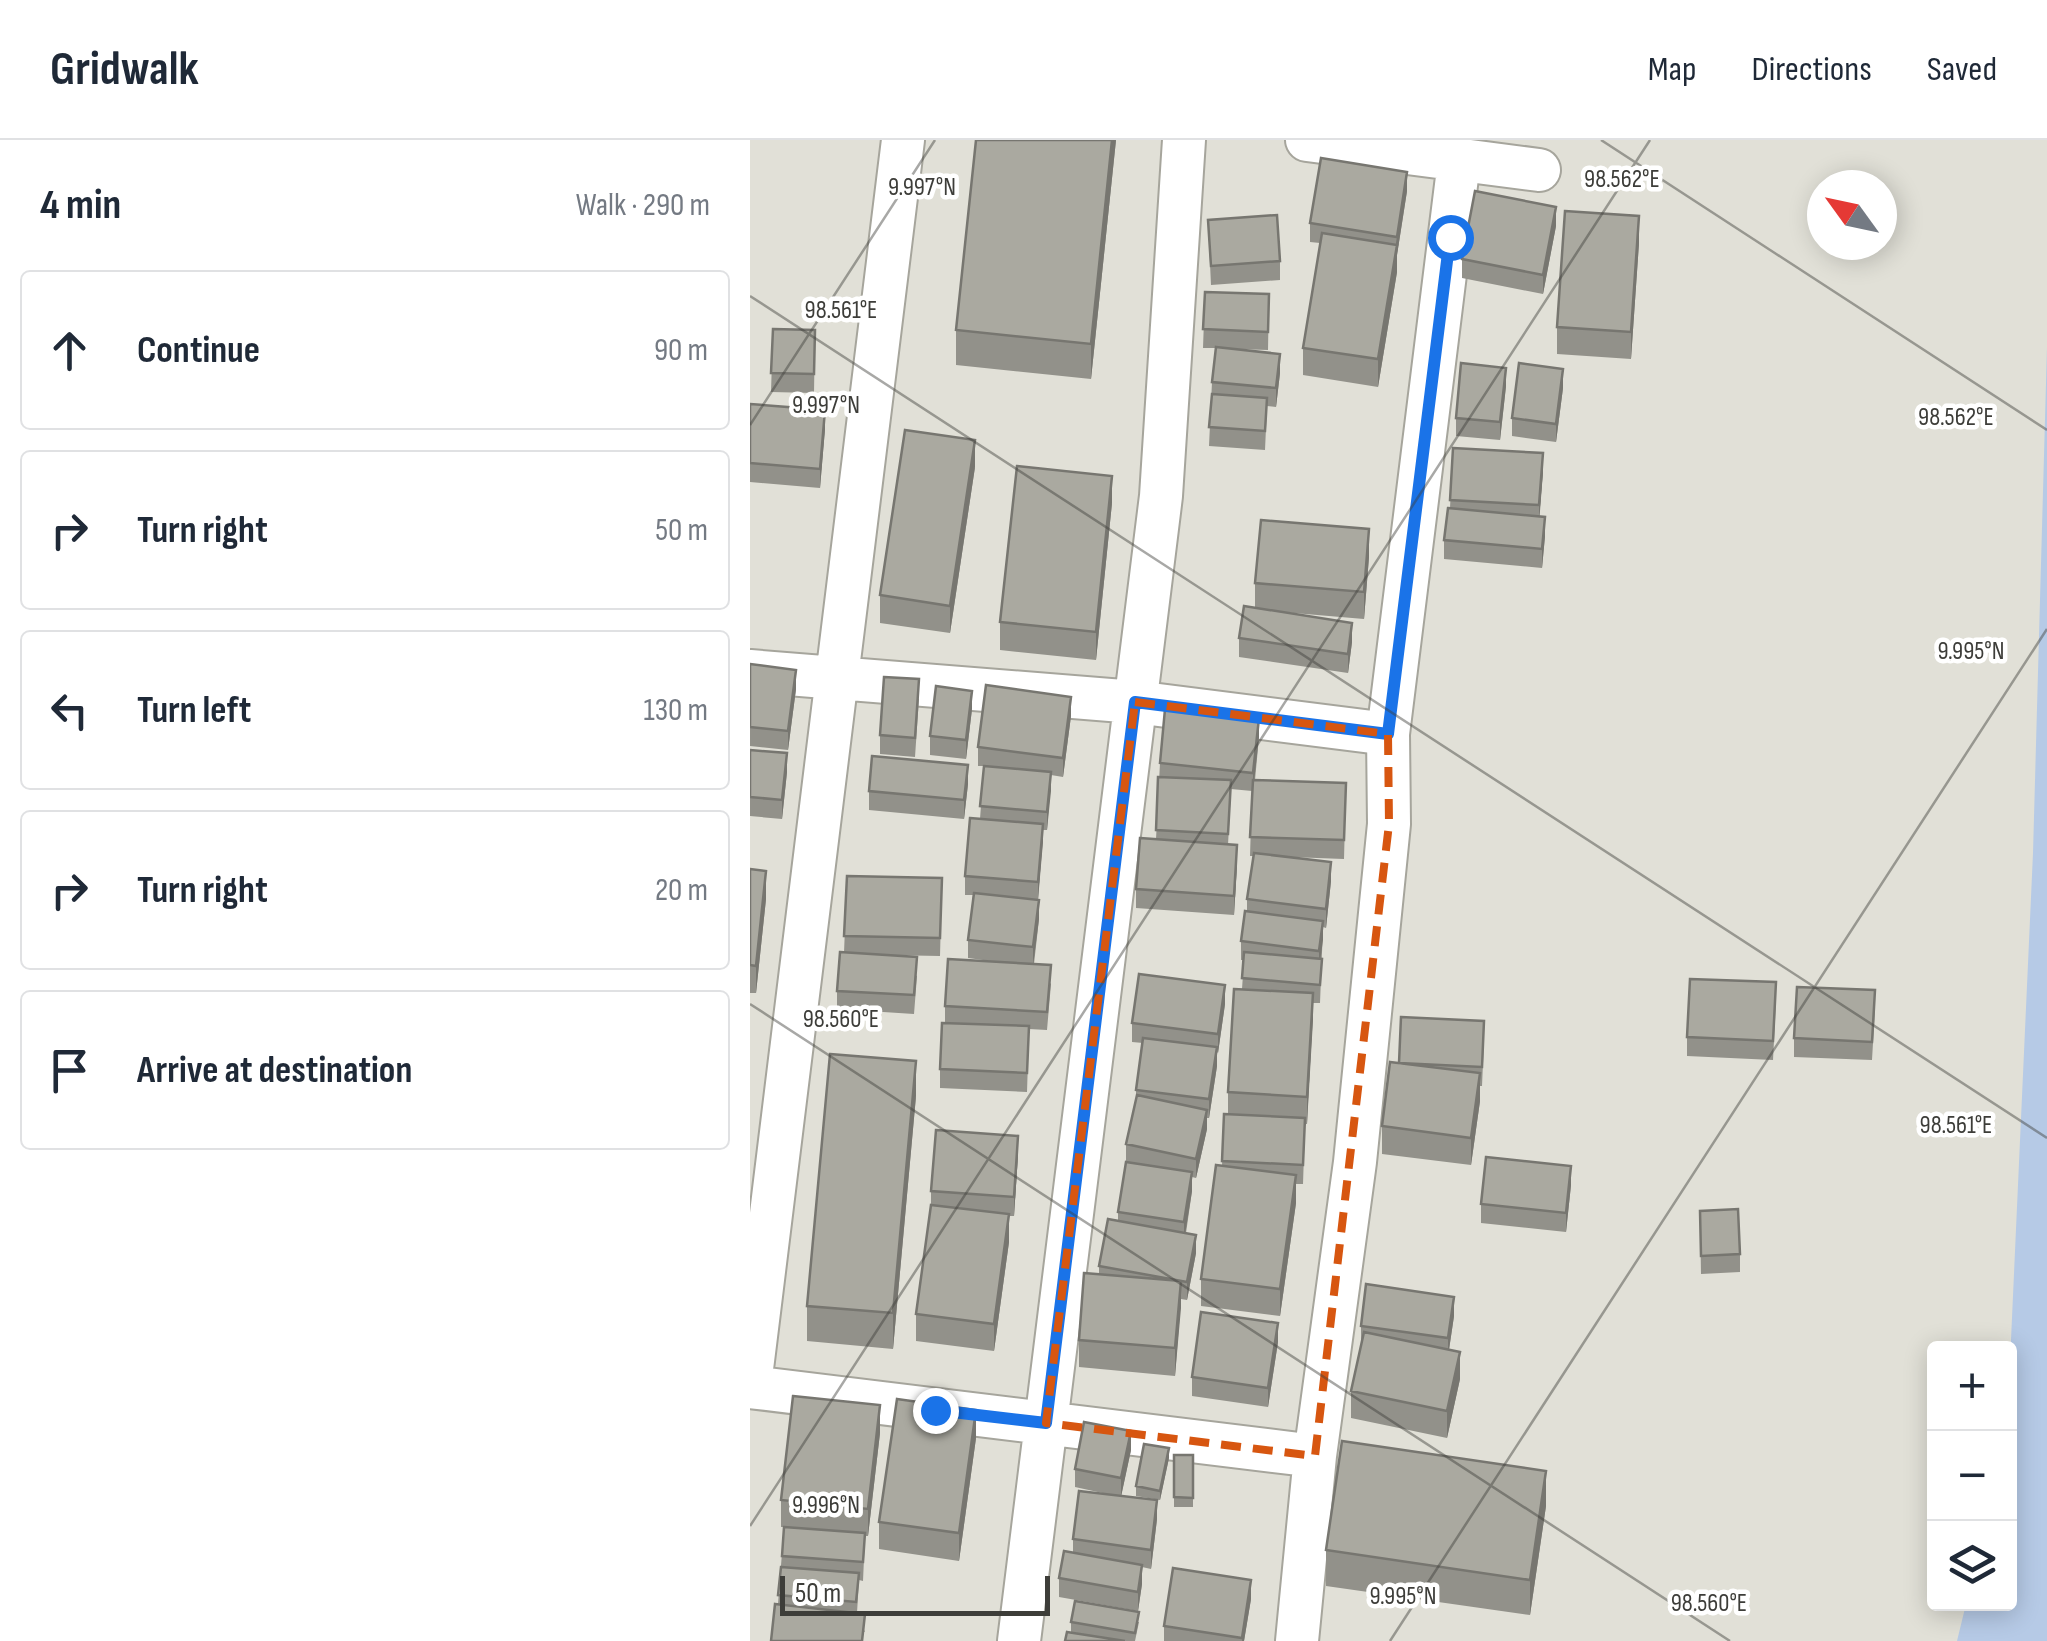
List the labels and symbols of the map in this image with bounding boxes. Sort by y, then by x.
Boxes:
text: 98.562°E [1584,164,1660,195]
north arrow [1807,170,1897,260]
text: 9.997°N [888,172,956,203]
route start [1428,215,1474,261]
text: 98.561°E [805,295,877,326]
text: 9.997°N [792,390,860,421]
text: 98.562°E [1918,402,1994,433]
text: 9.995°N [1937,636,2005,667]
text: 98.560°E [803,1004,879,1035]
text: 98.561°E [1920,1110,1992,1141]
route end [913,1388,959,1434]
text: 9.996°N [792,1490,860,1521]
scale bar [780,1571,1050,1616]
text: 9.995°N [1369,1581,1437,1612]
text: 98.560°E [1671,1588,1747,1619]

